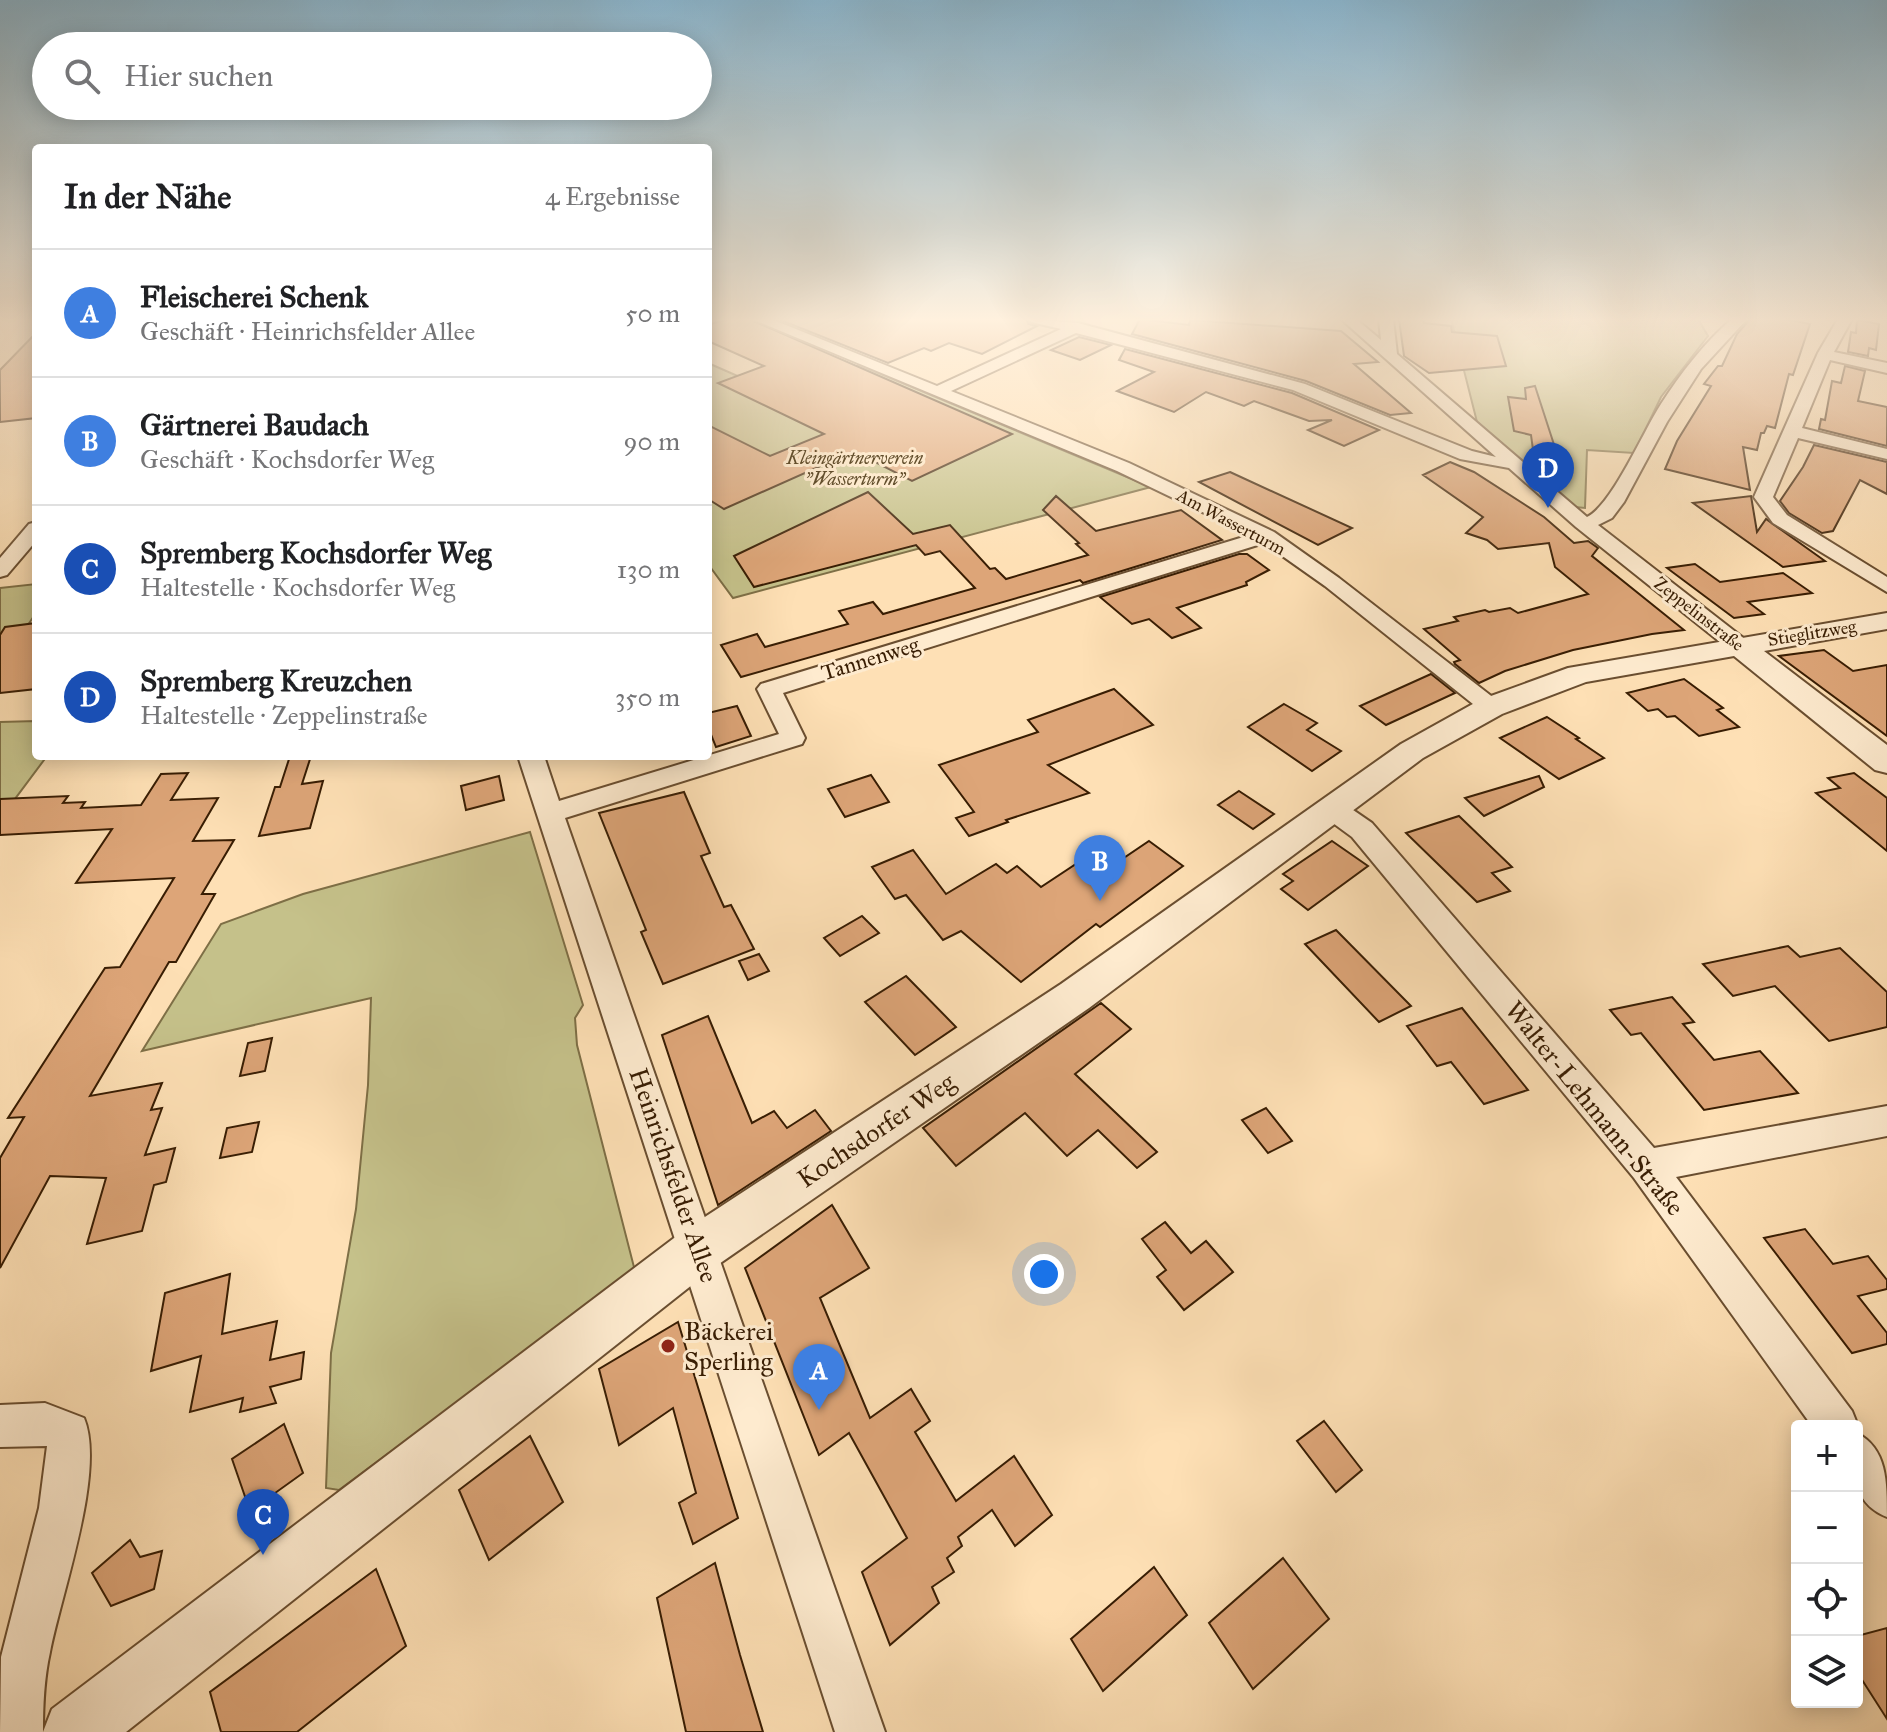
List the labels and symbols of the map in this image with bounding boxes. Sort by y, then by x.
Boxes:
pin: D [1522,442,1574,508]
park label: Kleingärtnerverein "Wasserturm" [786,447,924,490]
street label: Am Wasserturm [1172,484,1289,560]
street label: Zeppelinstraße [1650,572,1748,656]
street label: Stieglitzweg [1766,615,1859,652]
street label: Tannenweg [818,631,923,686]
pin: B [1074,835,1126,901]
street label: Walter-Lehmann-Straße [1499,994,1692,1222]
street label: Heinrichsfelder Allee [622,1064,726,1287]
street label: Kochsdorfer Weg [791,1065,962,1195]
your location [1024,1254,1064,1294]
place label: Bäckerei Sperling [684,1315,774,1377]
marker: Bäckerei Sperling [659,1337,677,1355]
pin: A [793,1344,845,1410]
pin: C [237,1489,289,1555]

